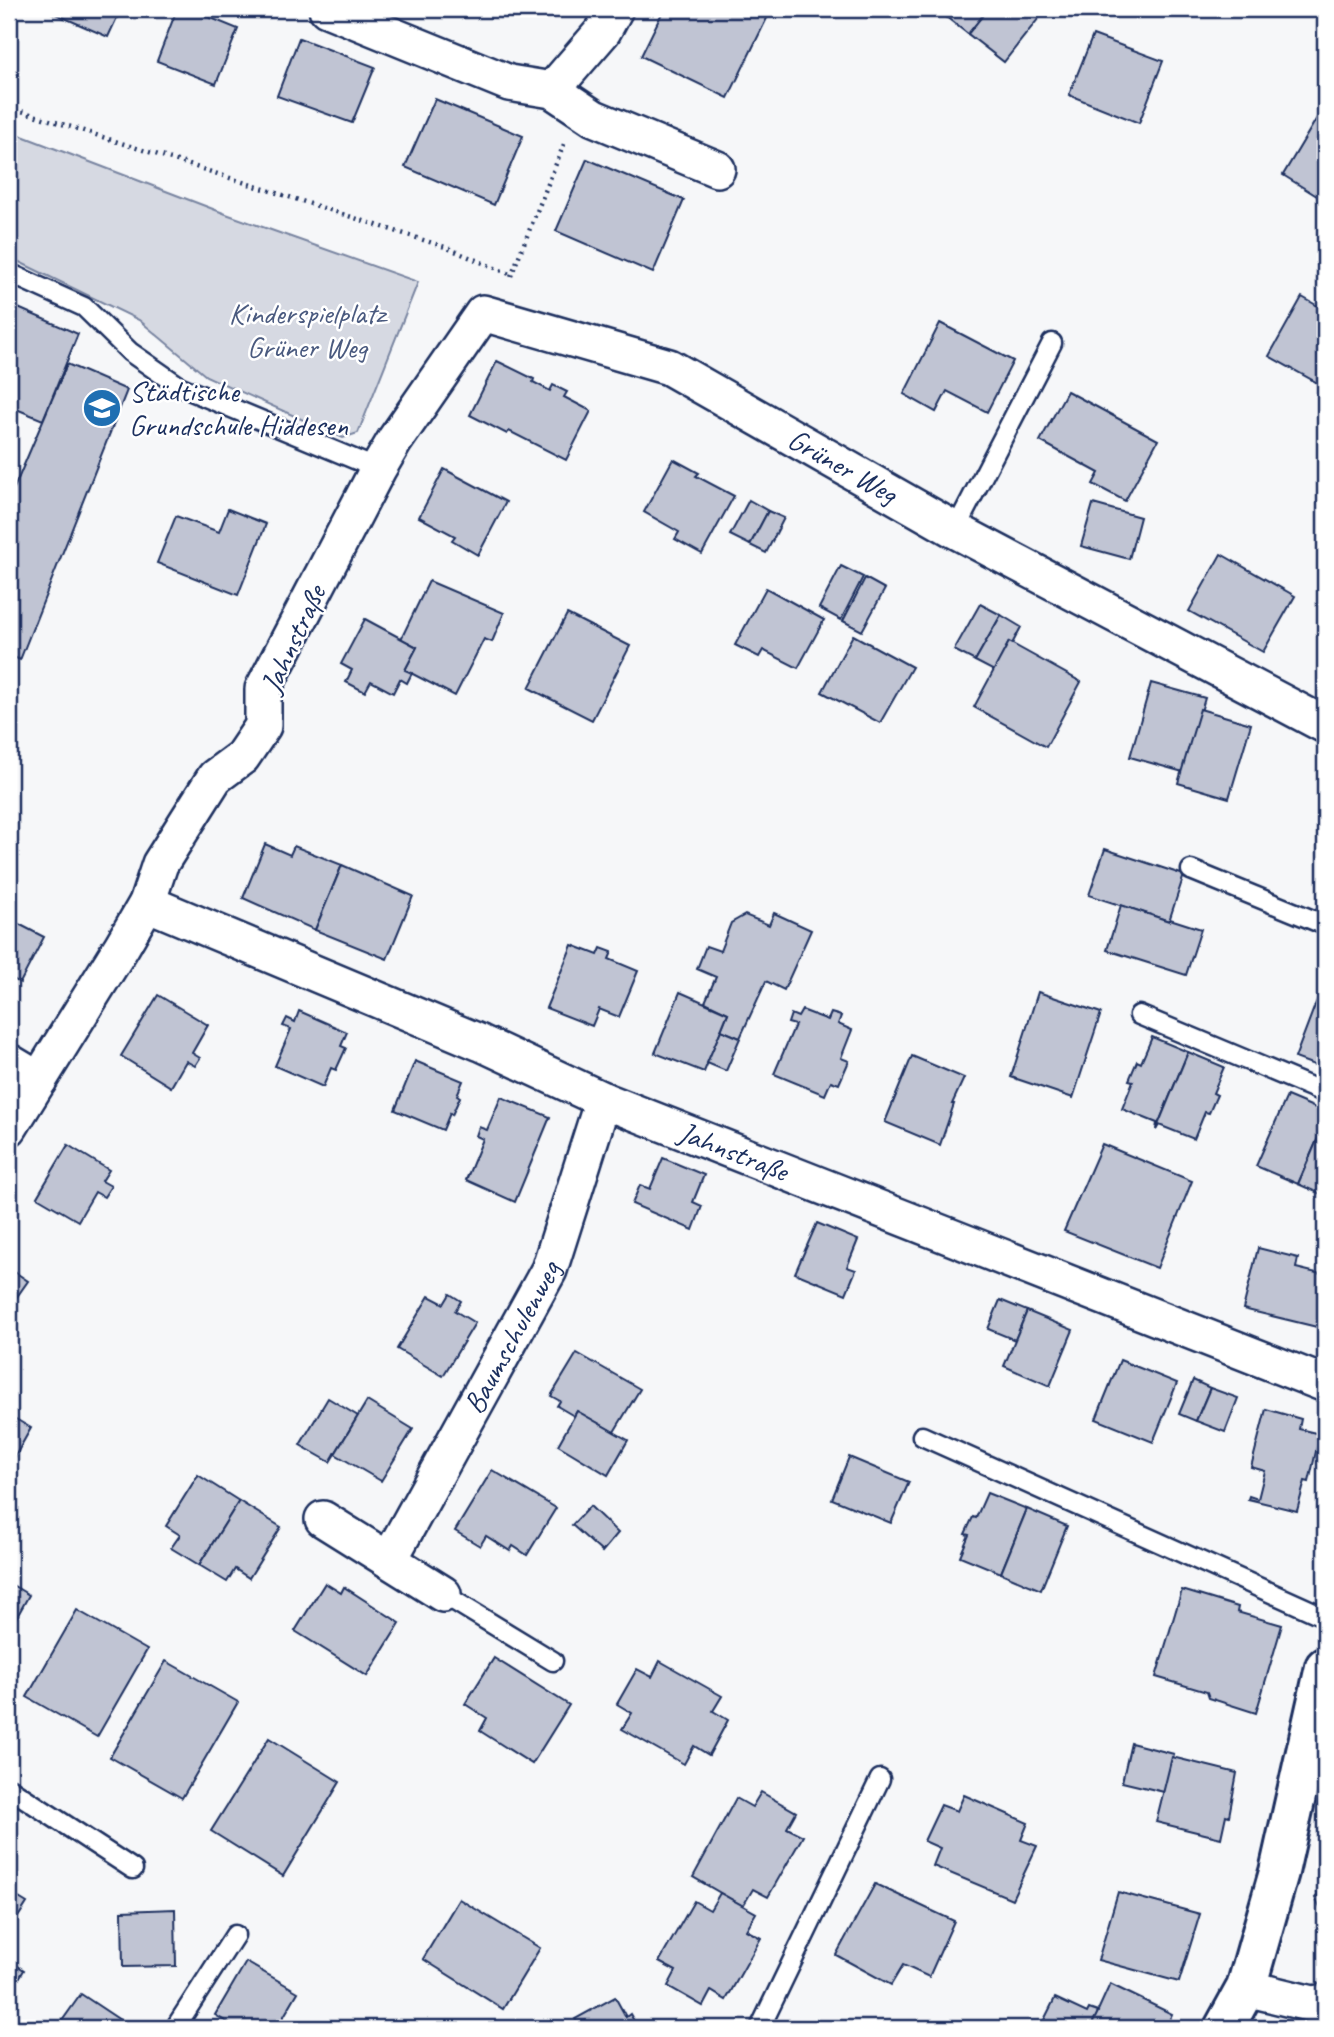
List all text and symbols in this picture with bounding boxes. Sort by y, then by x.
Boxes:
park label: Kinderspielplatz Grüner Weg [229,294,389,366]
place label: Städtische Grundschule Hiddesen [129,372,348,444]
school or university icon: Städtische Grundschule Hiddesen [81,387,123,429]
street label: Grüner Weg [781,420,906,513]
street label: Jahnstraße [251,577,335,701]
street label: Jahnstraße [672,1112,796,1191]
street label: Baumschulenweg [455,1256,570,1420]

